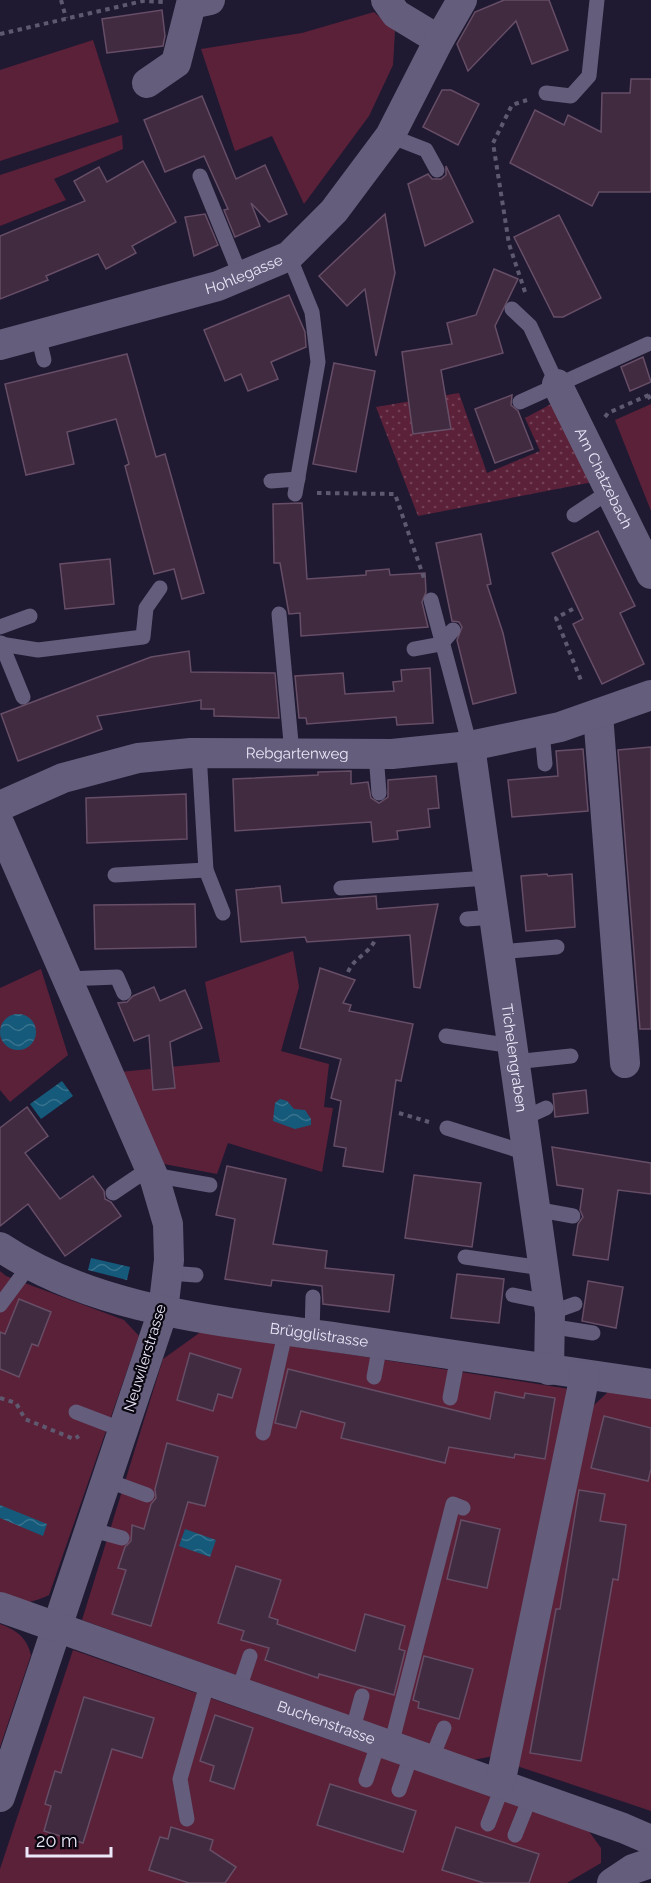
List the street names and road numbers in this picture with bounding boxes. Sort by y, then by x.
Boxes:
street label: Hohlegasse [203,251,286,298]
street label: Am Chatzebach [571,425,636,532]
street label: Rebgartenweg [246,744,349,763]
street label: Tichelengraben [497,1002,531,1113]
street label: Neuwilerstrasse [120,1302,170,1414]
street label: Brügglistrasse [269,1319,370,1351]
street label: Buchenstrasse [275,1697,378,1748]

